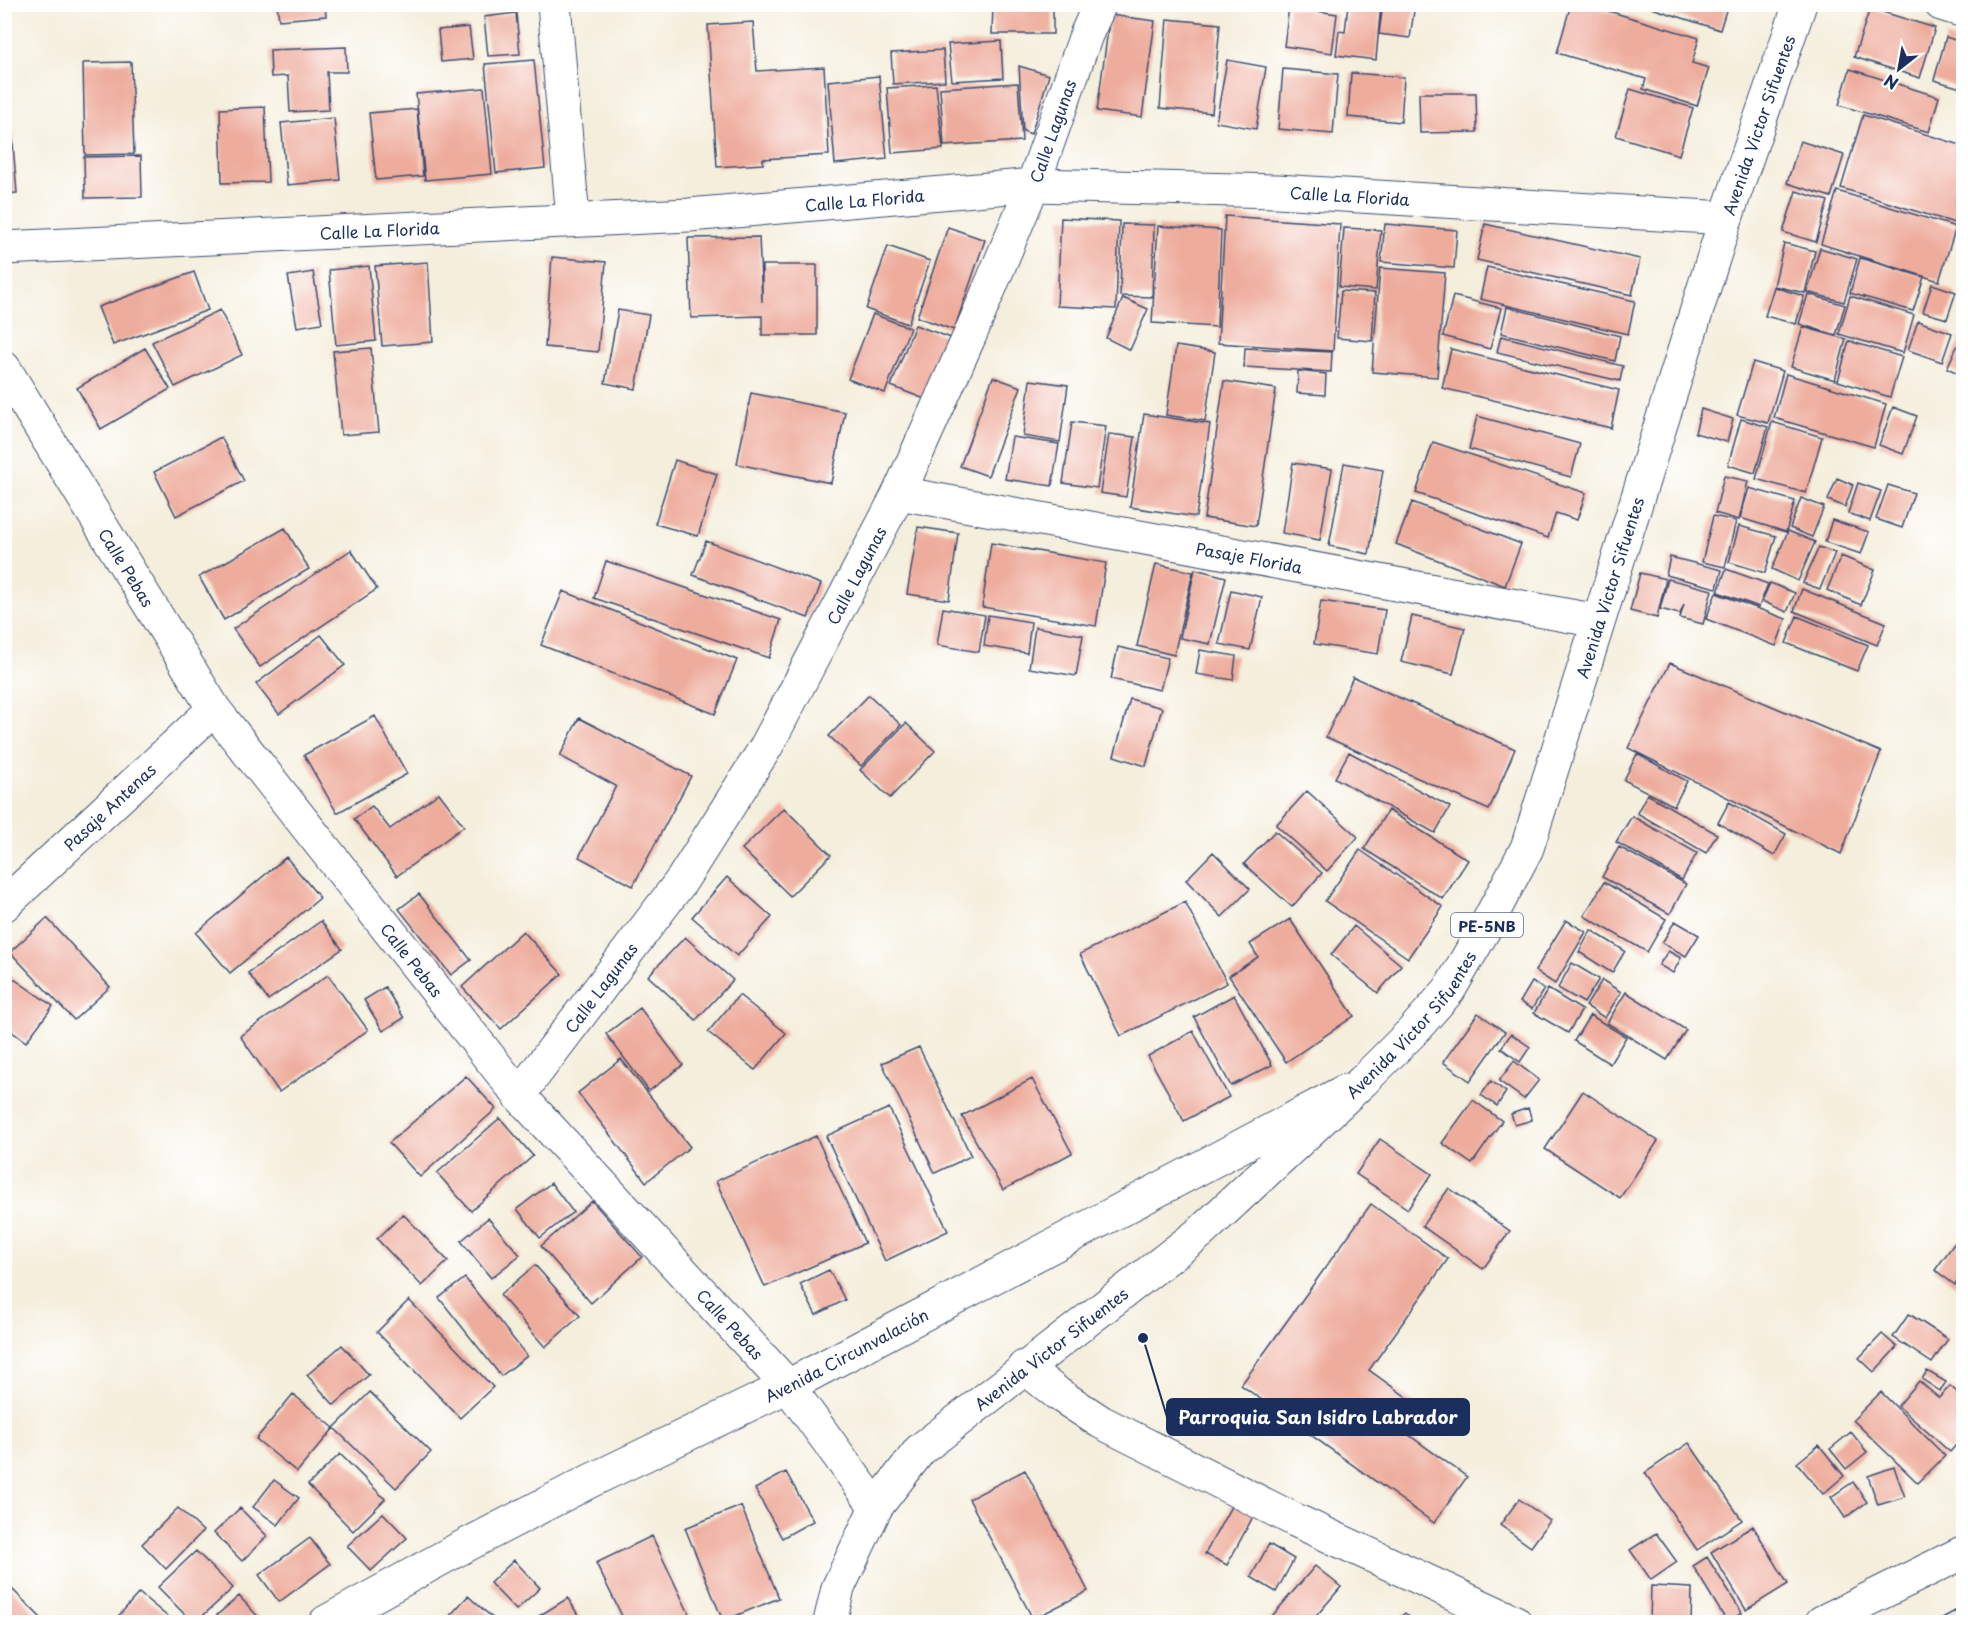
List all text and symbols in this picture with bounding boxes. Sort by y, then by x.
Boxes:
street label: Avenida Victor Sifuentes [1716,32,1800,218]
north arrow [1869,39,1929,99]
text: N [1879,69,1902,96]
street label: Calle Lagunas [1023,76,1081,186]
street label: Calle La Florida [1289,180,1410,211]
street label: Calle La Florida [804,183,925,217]
street label: Calle La Florida [319,215,440,245]
street label: Avenida Victor Sifuentes [1569,494,1649,681]
street label: Calle Lagunas [820,522,892,629]
street label: Calle Pebas [93,523,160,611]
street label: Pasaje Florida [1194,536,1304,579]
street label: Pasaje Antenas [58,758,161,856]
road number: PE-5NB [1451,913,1523,937]
street label: Calle Pebas [375,917,449,1002]
street label: Calle Lagunas [558,937,643,1038]
street label: Avenida Victor Sifuentes [1340,946,1481,1103]
street label: Avenida Victor Sifuentes [969,1281,1133,1416]
street label: Calle Pebas [692,1283,769,1364]
street label: Avenida Circunvalación [761,1302,932,1408]
callout: Parroquia San Isidro Labrador [1167,1399,1469,1435]
text: Parroquia San Isidro Labrador [1178,1403,1458,1430]

